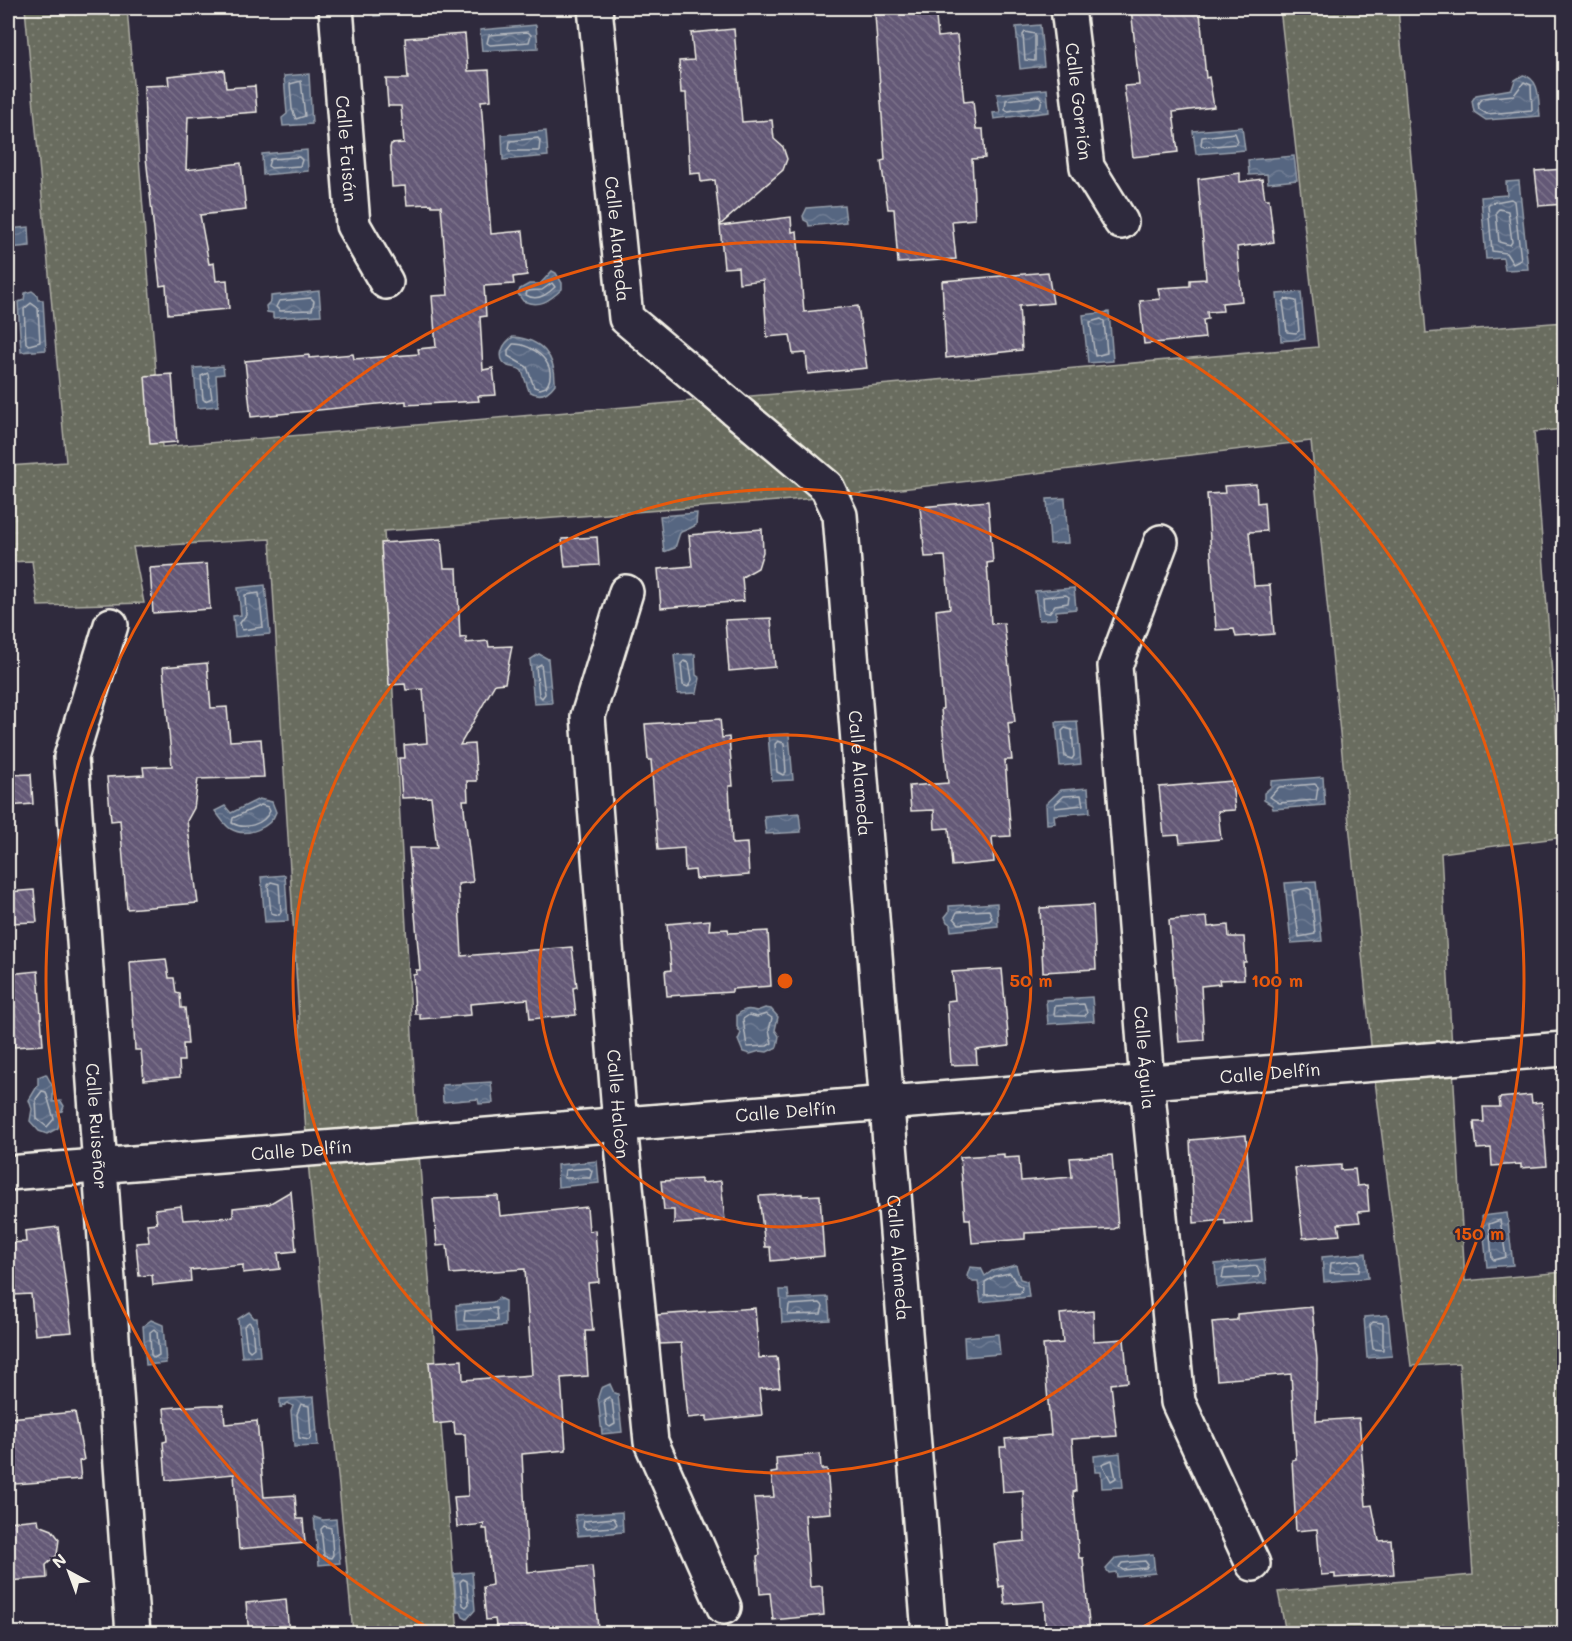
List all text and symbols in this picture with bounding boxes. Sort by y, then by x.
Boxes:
street label: Calle Gorrión [1060,41,1098,162]
street label: Calle Faisán [331,94,363,203]
street label: Calle Alameda [600,175,636,303]
street label: Calle Alameda [844,709,878,837]
text: 50 m [1010,968,1052,992]
text: 100 m [1251,968,1303,992]
centre of rings [775,971,795,991]
street label: Calle Águila [1129,1005,1162,1111]
street label: Calle Halcón [602,1048,635,1160]
street label: Calle Delfín [1219,1056,1321,1088]
street label: Calle Ruiseñor [81,1062,114,1190]
street label: Calle Delfín [734,1095,837,1127]
street label: Calle Delfín [250,1134,352,1166]
street label: Calle Alameda [882,1194,916,1322]
text: 150 m [1454,1221,1504,1245]
north arrow [39,1542,99,1602]
text: N [47,1548,70,1572]

